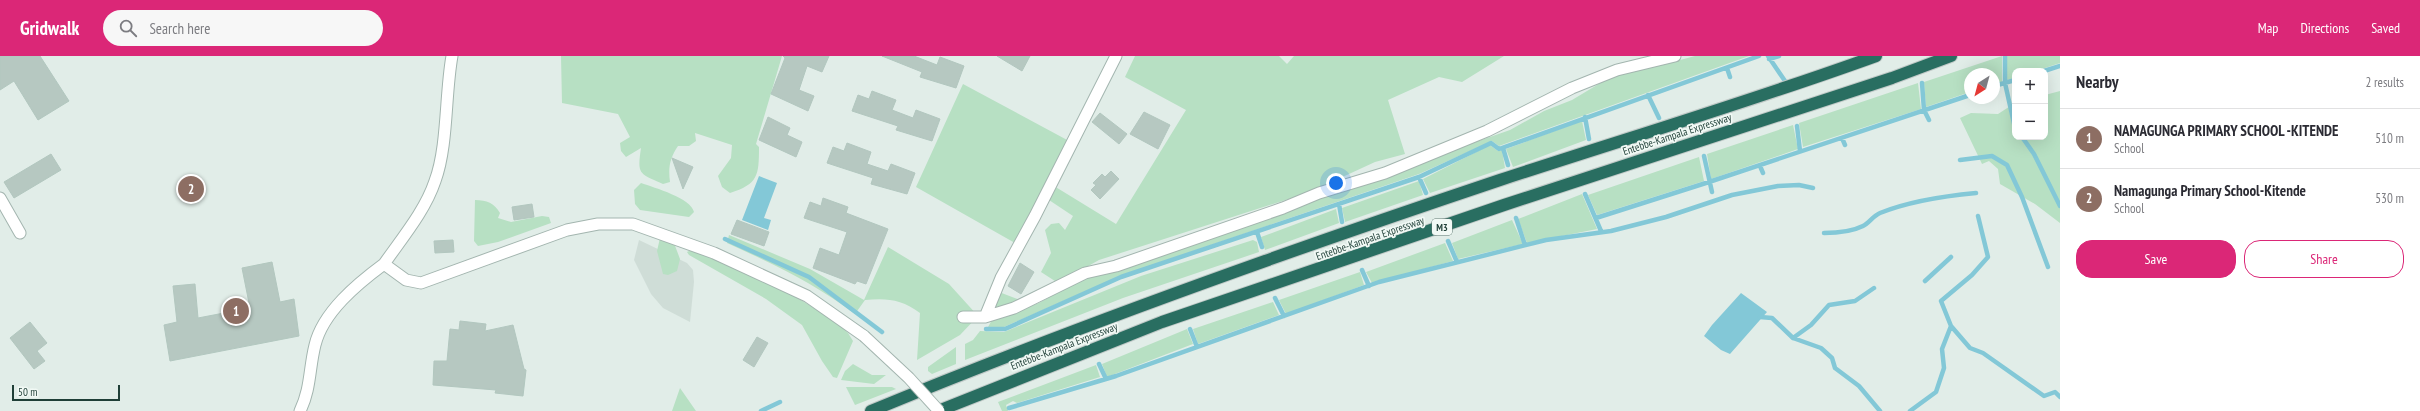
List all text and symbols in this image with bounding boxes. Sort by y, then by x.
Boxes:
search box [103,10,383,46]
text: Gridwalk [20,16,79,40]
icon: search [117,17,139,39]
text: Search here [149,19,210,38]
text: Map [2258,19,2278,37]
text: Directions [2300,19,2349,37]
text: Saved [2371,19,2400,37]
north arrow [1964,68,2000,104]
map controls [2012,68,2048,140]
button: + [2012,68,2048,104]
text: Nearby [2076,71,2119,93]
text: 2 results [2365,74,2404,91]
button: − [2012,104,2048,140]
street label: Entebbe-Kampala Expressway [1621,110,1734,158]
text: NAMAGUNGA PRIMARY SCHOOL -KITENDE [2114,121,2338,140]
text: 1 [2086,130,2092,147]
text: 510 m [2375,130,2404,147]
text: School [2114,140,2144,157]
your location [1326,173,1346,193]
pin: 2 [178,174,204,204]
text: Namagunga Primary School-Kitende [2114,181,2306,200]
text: 2 [2086,190,2092,207]
text: 530 m [2375,190,2404,207]
text: School [2114,200,2144,217]
street label: Entebbe-Kampala Expressway [1314,213,1427,263]
road number: M3 [1432,219,1452,235]
button: Save [2076,240,2236,278]
button: Share [2244,240,2404,278]
pin: 1 [223,296,249,326]
street label: Entebbe-Kampala Expressway [1008,319,1120,373]
scale bar [12,383,120,402]
text: 50 m [18,385,37,399]

